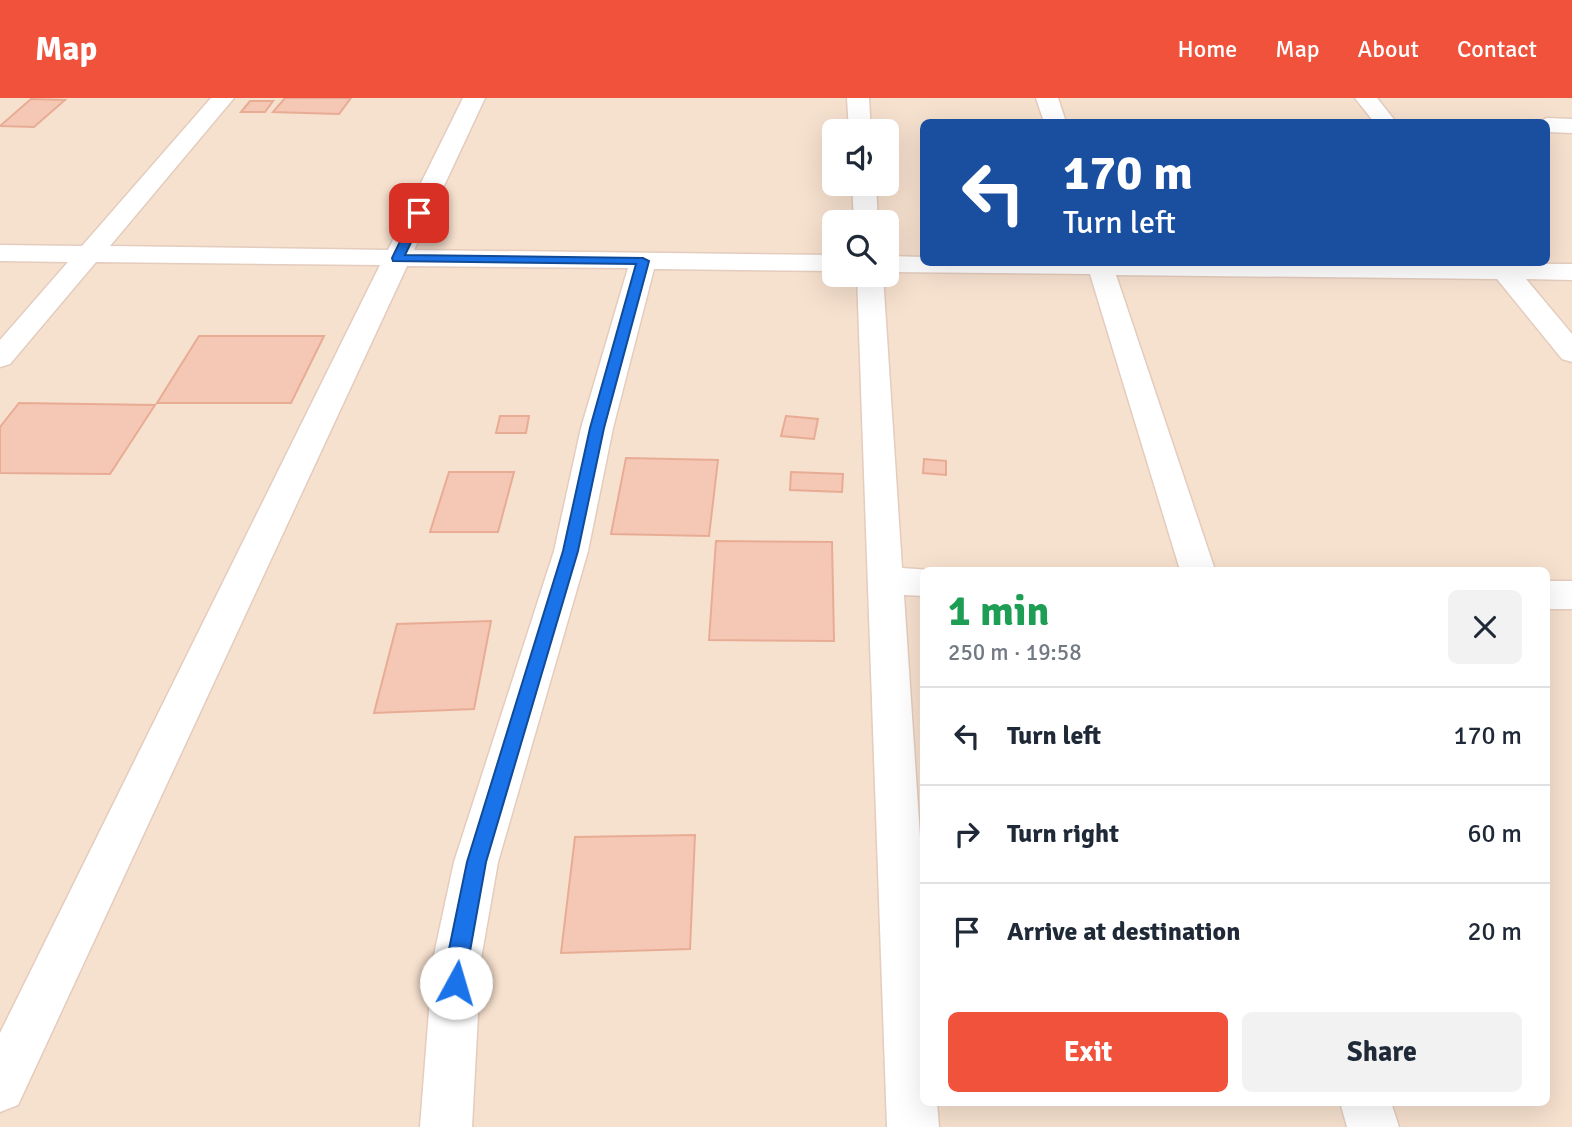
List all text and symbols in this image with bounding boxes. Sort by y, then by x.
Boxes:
text: Map [35,29,97,70]
text: Home [1177,34,1237,64]
text: Map [1275,34,1320,64]
text: About [1358,34,1419,64]
text: Contact [1457,34,1537,64]
map controls [822,119,899,287]
button: sound [822,119,899,196]
text: 170 m [1063,143,1193,203]
icon: left [948,147,1039,238]
pin [389,183,449,243]
icon: arrive [400,194,438,232]
text: Turn left [1063,203,1176,242]
button: search [822,210,899,287]
text: 1 min [948,586,1049,637]
button: close [1448,590,1522,664]
text: 250 m · 19:58 [948,638,1082,667]
icon: left [948,717,986,755]
text: Turn left [1007,720,1101,752]
text: 170 m [1453,720,1522,752]
icon: right [948,815,986,853]
text: Turn right [1007,818,1119,850]
text: 60 m [1467,818,1522,850]
icon: arrive [948,913,986,951]
text: Arrive at destination [1007,916,1240,948]
text: 20 m [1467,916,1522,948]
position arrow [419,946,493,1020]
button: Exit [948,1012,1228,1092]
button: Share [1242,1012,1522,1092]

